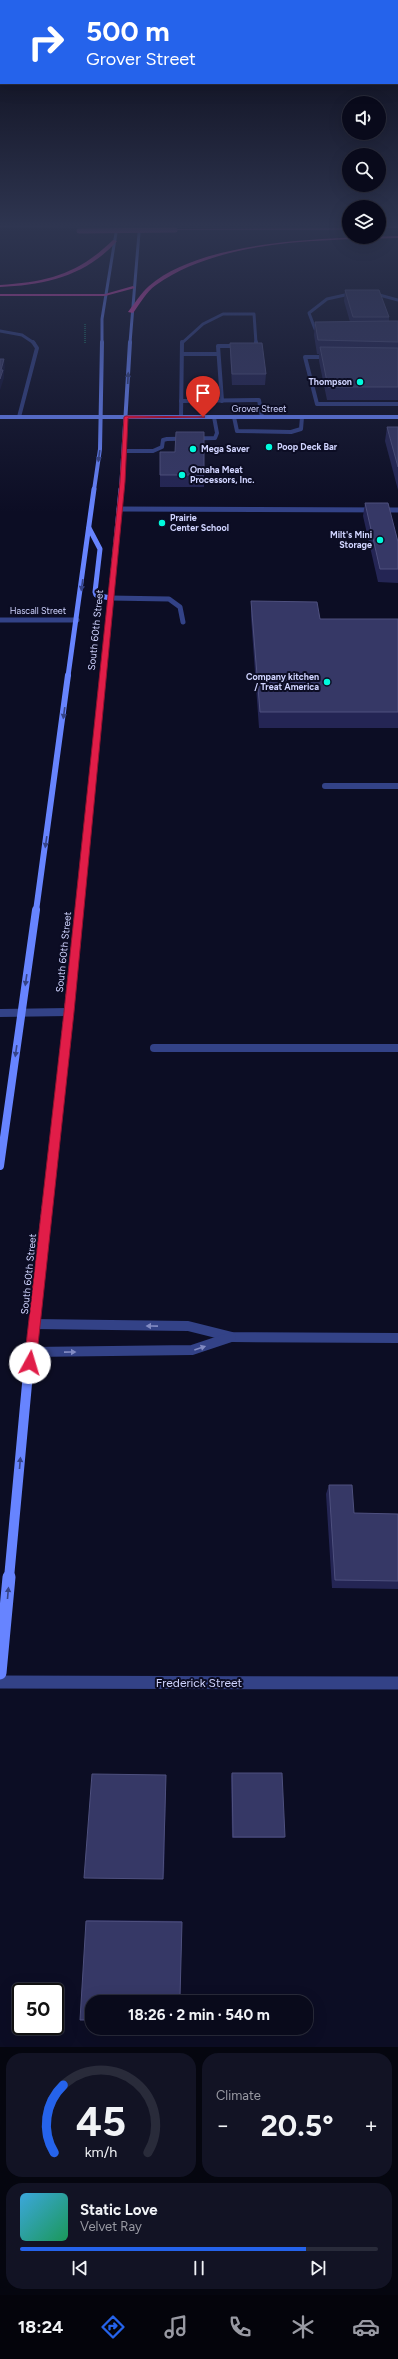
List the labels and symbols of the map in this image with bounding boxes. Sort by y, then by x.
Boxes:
one-way arrow [125,372,132,384]
pin [186,376,220,417]
place label: Thompson [309,376,352,387]
marker: Thompson [355,377,365,387]
street label: Grover Street [232,403,287,414]
place label: Poop Deck Bar [277,441,338,452]
marker: Poop Deck Bar [264,442,274,452]
place label: Mega Saver [201,443,250,454]
marker: Mega Saver [188,444,198,454]
one-way arrow [96,450,102,462]
place label: Omaha Meat Processors, Inc. [190,464,254,485]
marker: Omaha Meat Processors, Inc. [177,470,187,480]
place label: Prairie Center School [170,512,229,533]
marker: Prairie Center School [157,518,167,528]
place label: Milt's Mini Storage [330,529,372,550]
marker: Milt's Mini Storage [375,535,385,545]
one-way arrow [79,579,85,591]
street label: South 60th Street [85,589,106,671]
street label: Hascall Street [10,605,67,616]
place label: Company kitchen / Treat America [246,671,319,692]
marker: Company kitchen / Treat America [322,677,332,687]
one-way arrow [61,707,67,720]
one-way arrow [43,836,49,848]
street label: South 60th Street [53,911,74,993]
one-way arrow [23,974,29,986]
one-way arrow [13,1045,19,1057]
street label: South 60th Street [18,1233,39,1315]
one-way arrow [146,1322,158,1329]
position arrow [9,1342,51,1384]
one-way arrow [194,1344,206,1350]
one-way arrow [64,1349,77,1355]
one-way arrow [17,1457,23,1469]
one-way arrow [4,1587,11,1599]
street label: Frederick Street [156,1676,243,1690]
speed limit sign: 50 [12,1983,64,2035]

